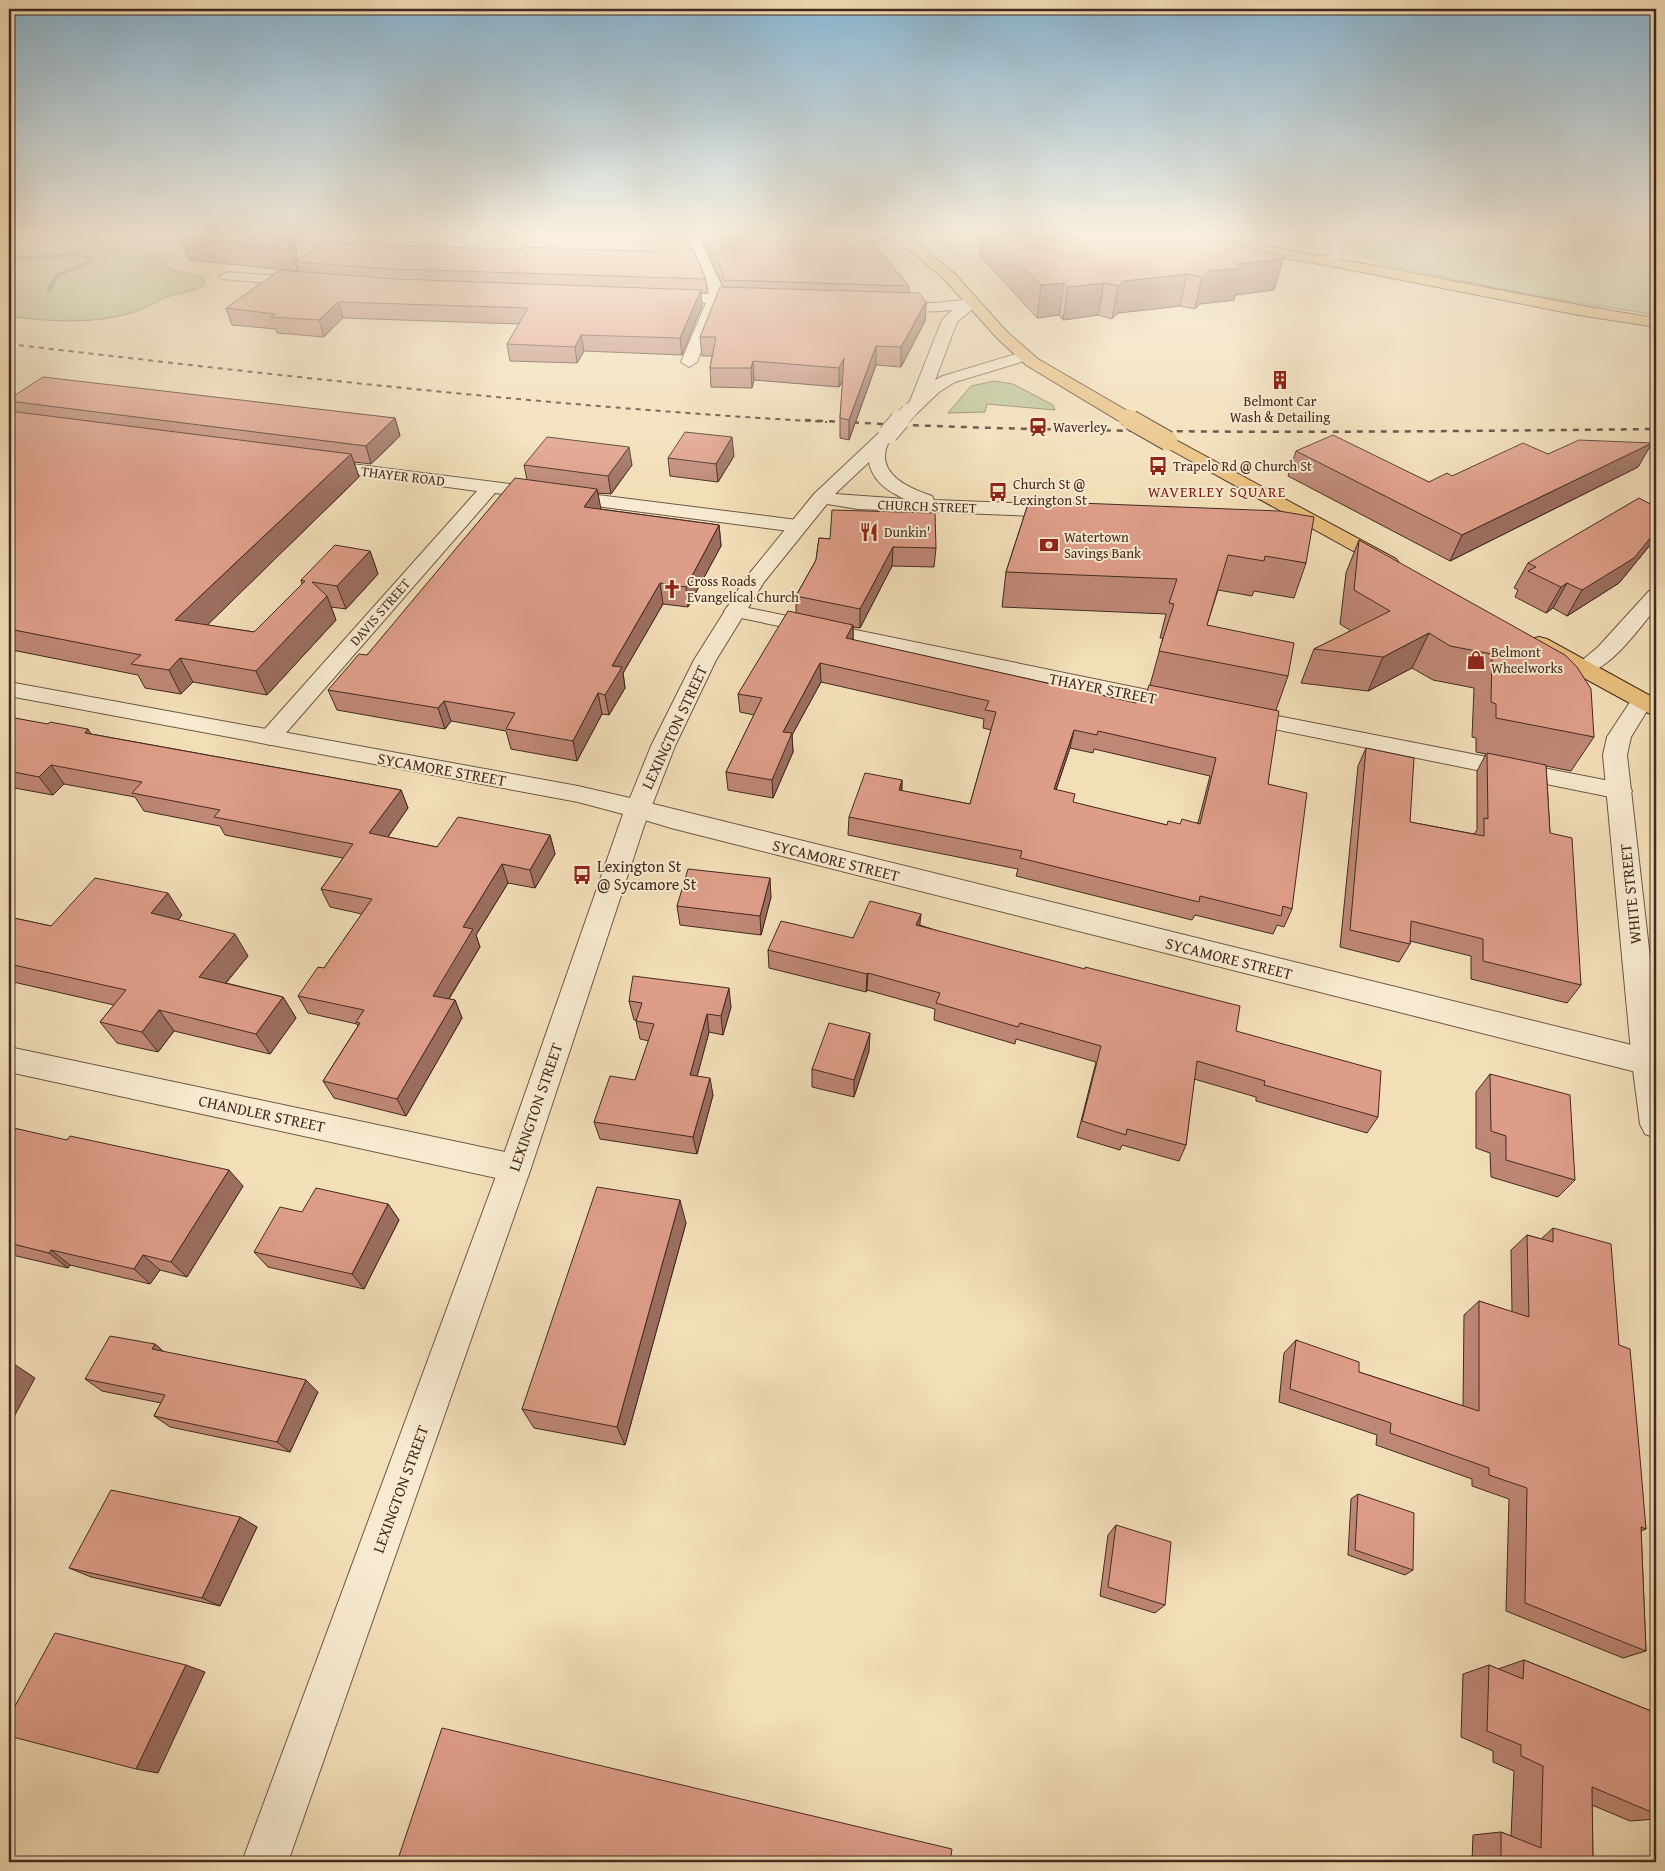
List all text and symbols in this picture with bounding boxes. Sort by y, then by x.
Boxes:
building icon: Belmont Car Wash & Detailing [1269,369,1291,391]
place label: Belmont Car Wash & Detailing [1230,391,1330,427]
station icon: Waverley [1027,416,1049,438]
place label: Waverley [1053,417,1107,437]
bus stop icon: Trapelo Rd @ Church St [1147,455,1169,477]
place label: Trapelo Rd @ Church St [1173,456,1312,476]
street label: THAYER ROAD [360,461,446,491]
place label: Church St @ Lexington St [1013,474,1087,510]
bus stop icon: Church St @ Lexington St [987,481,1009,503]
district label: WAVERLEY SQUARE [1148,481,1286,502]
street label: CHURCH STREET [877,494,977,518]
restaurant icon: Dunkin' [858,521,880,543]
place label: Dunkin' [884,522,930,542]
place label: Watertown Savings Bank [1064,527,1142,563]
bank icon: Watertown Savings Bank [1038,534,1060,556]
place label: Cross Roads Evangelical Church [687,571,799,607]
street label: DAVIS STREET [345,574,415,650]
church icon: Cross Roads Evangelical Church [661,578,683,600]
place label: Belmont Wheelworks [1491,642,1563,678]
shop icon: Belmont Wheelworks [1465,649,1487,671]
street label: LEXINGTON STREET [635,661,713,793]
street label: THAYER STREET [1047,666,1159,710]
street label: SYCAMORE STREET [376,746,508,792]
street label: SYCAMORE STREET [770,833,902,887]
street label: WHITE STREET [1613,843,1647,945]
place label: Lexington St @ Sycamore St [597,854,697,896]
bus stop icon: Lexington St @ Sycamore St [571,864,593,886]
street label: SYCAMORE STREET [1163,931,1295,985]
street label: LEXINGTON STREET [502,1040,568,1174]
street label: CHANDLER STREET [196,1088,328,1138]
street label: LEXINGTON STREET [366,1422,434,1556]

